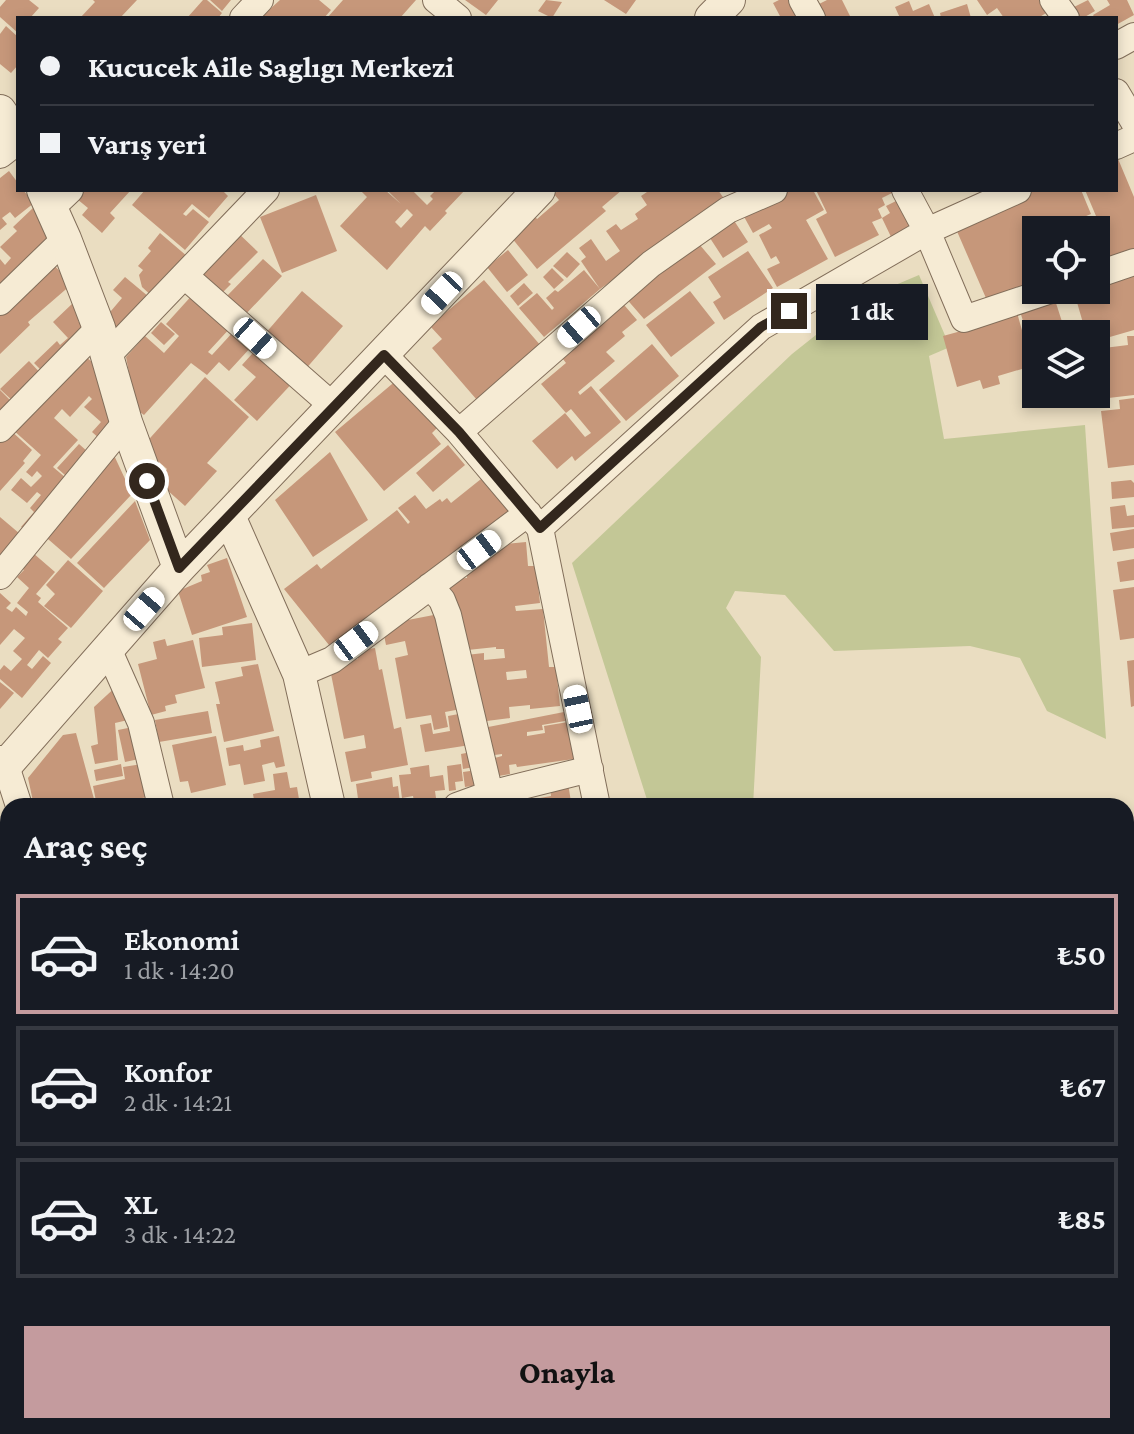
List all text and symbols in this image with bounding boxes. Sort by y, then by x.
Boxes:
text: Kucucek Aile Saglıgı Merkezi [88,50,454,83]
text: Varış yeri [88,127,207,160]
map controls [1022,216,1110,408]
button: locate [1022,216,1110,304]
car [417,267,467,319]
callout: 1 dk [817,283,929,339]
route end [771,293,807,329]
text: 1 dk [850,297,894,326]
car [553,302,605,352]
car [229,313,281,363]
button: layers [1022,320,1110,408]
route start [129,463,165,499]
car [453,526,505,574]
car [119,583,169,635]
car [330,617,382,665]
car [561,683,595,735]
text: Araç seç [24,826,147,866]
icon: car [28,918,100,990]
text: Ekonomi [124,923,240,956]
text: ₺50 [1057,938,1106,971]
text: 1 dk · 14:20 [124,956,235,985]
icon: car [28,1050,100,1122]
text: Konfor [124,1055,213,1088]
text: ₺67 [1061,1070,1106,1103]
text: 2 dk · 14:21 [124,1088,232,1117]
icon: car [28,1182,100,1254]
text: XL [124,1187,158,1220]
text: ₺85 [1058,1202,1106,1235]
text: 3 dk · 14:22 [124,1220,236,1249]
button: Onayla [24,1326,1110,1418]

